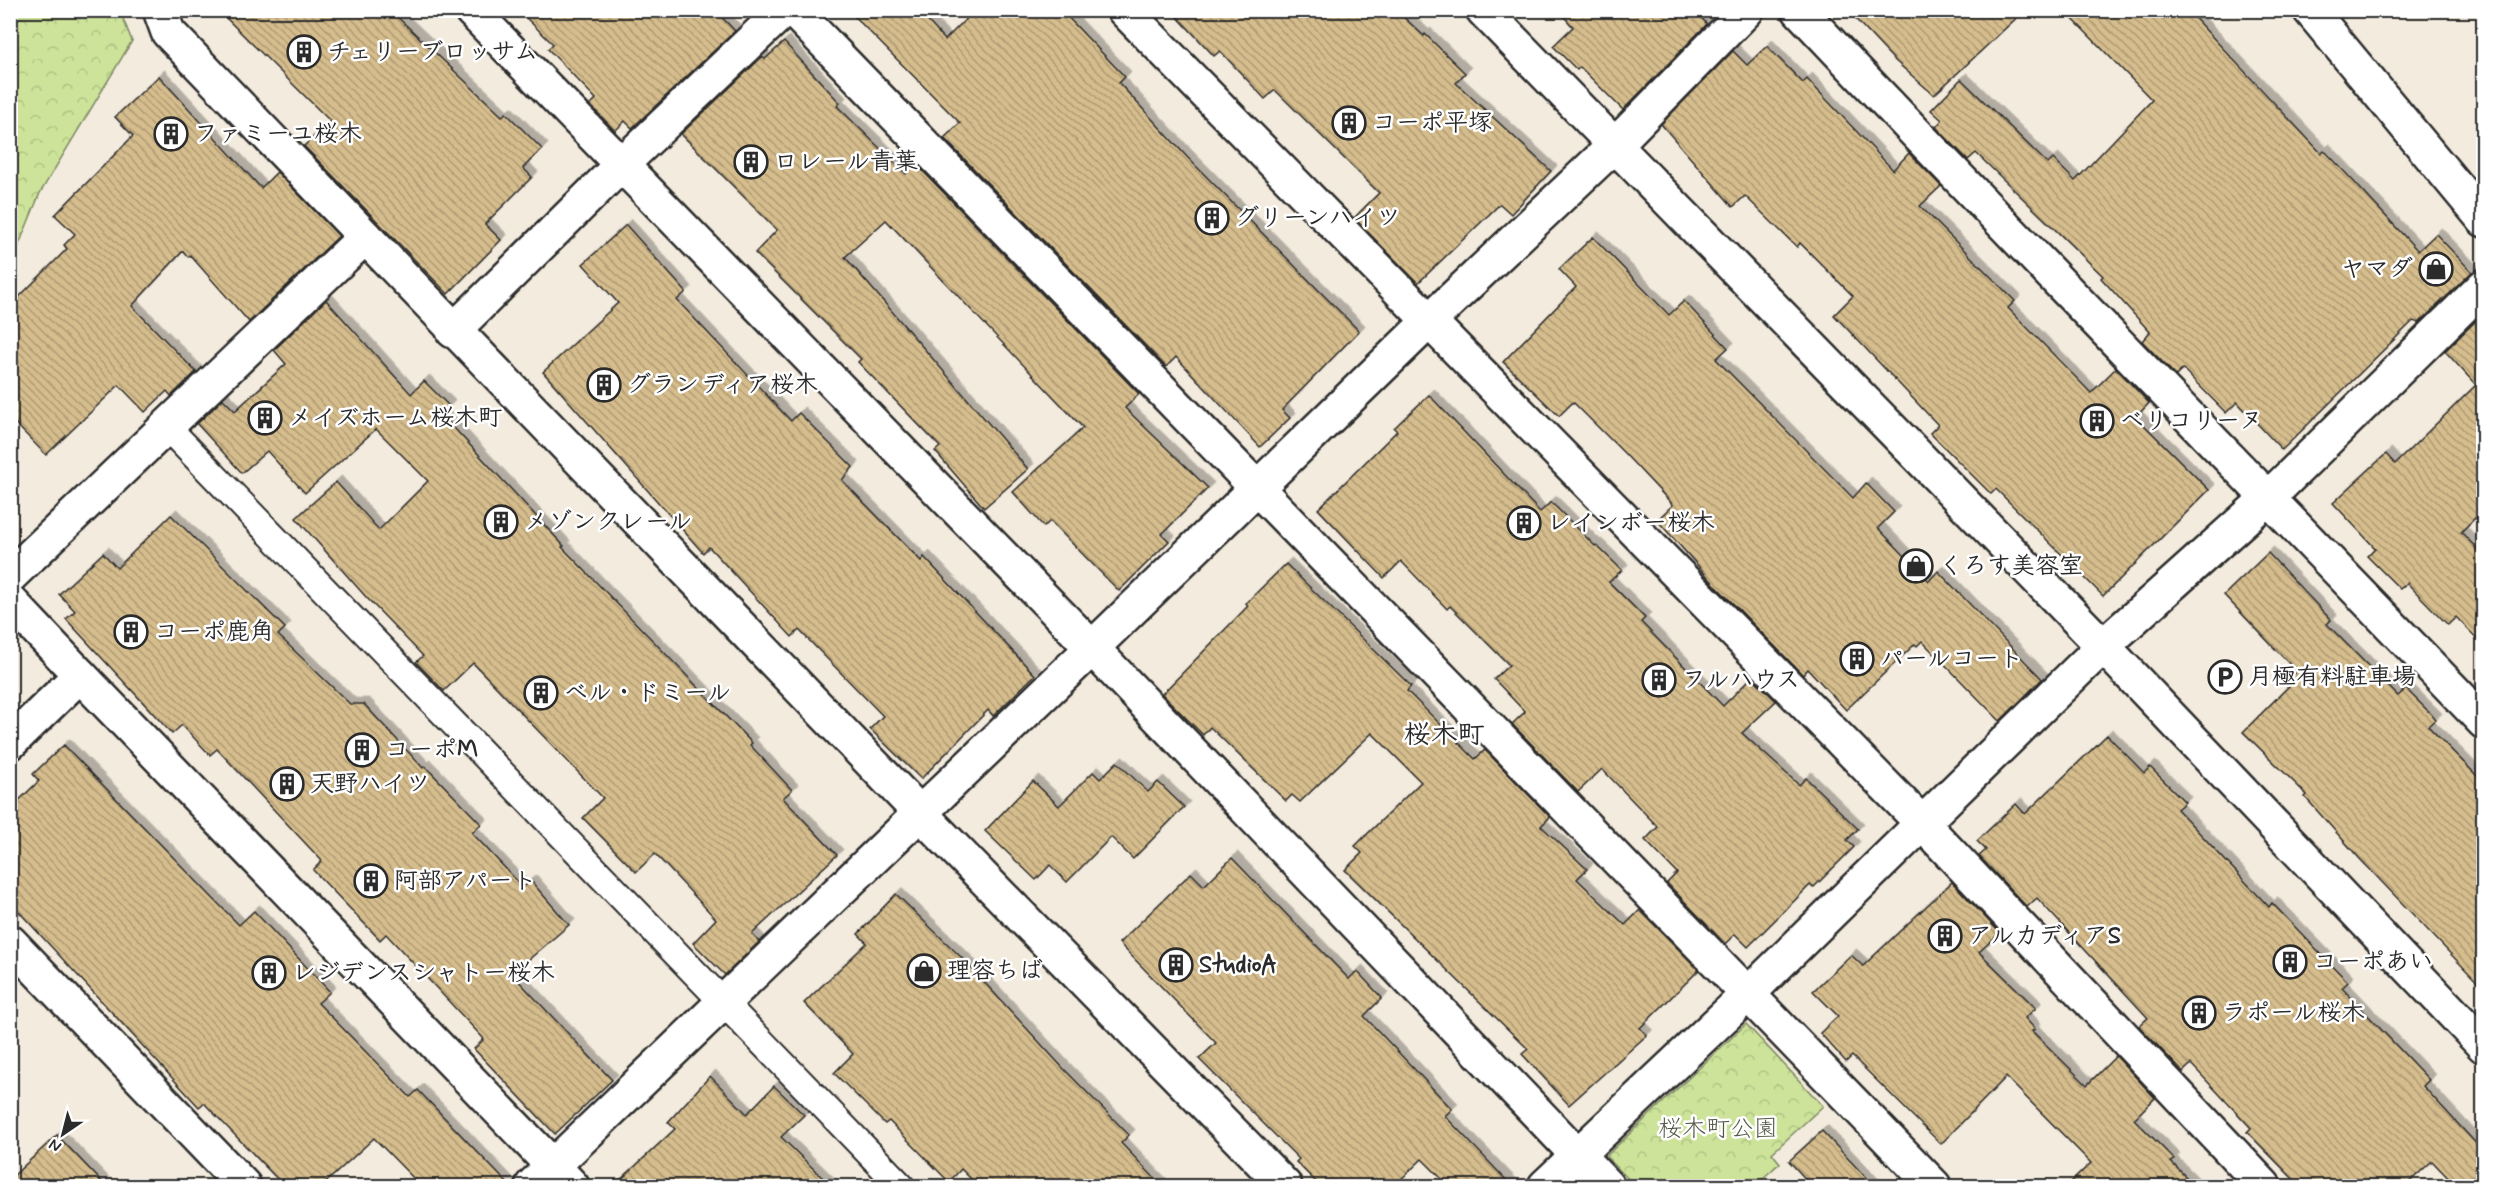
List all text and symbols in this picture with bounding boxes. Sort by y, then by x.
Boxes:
building icon: チェリーブロッサム [286,34,322,70]
place label: チェリーブロッサム [327,37,538,68]
building icon: コーポ平塚 [1331,105,1367,141]
place label: コーポ平塚 [1372,108,1492,139]
building icon: ファミーユ桜木 [153,116,189,152]
place label: ファミーユ桜木 [194,119,362,150]
building icon: ロレール青葉 [733,144,769,180]
place label: ロレール青葉 [774,147,918,178]
building icon: グリーンハイツ [1194,200,1230,236]
place label: グリーンハイツ [1235,203,1401,234]
shop icon: ヤマダ [2418,251,2454,287]
place label: ヤマダ [2341,254,2413,285]
building icon: グランディア桜木 [586,367,622,403]
place label: グランディア桜木 [627,370,818,401]
building icon: メイズホーム桜木町 [247,400,283,436]
place label: メイズホーム桜木町 [288,403,502,434]
building icon: ベリコリーヌ [2079,403,2115,439]
place label: ベリコリーヌ [2120,406,2263,437]
building icon: メゾンクレール [483,504,519,540]
building icon: レインボー桜木 [1506,505,1542,541]
place label: メゾンクレール [524,507,692,538]
place label: レインボー桜木 [1547,508,1715,539]
shop icon: くろす美容室 [1898,548,1934,584]
place label: くろす美容室 [1939,551,2083,582]
building icon: コーポ鹿角 [113,614,149,650]
place label: コーポ鹿角 [154,617,274,648]
building icon: パールコート [1839,641,1875,677]
place label: パールコート [1880,644,2023,675]
parking icon: 月極有料駐車場 [2207,659,2243,695]
building icon: フルハウス [1641,662,1677,698]
place label: 月極有料駐車場 [2248,662,2416,693]
place label: フルハウス [1682,665,1800,696]
building icon: ベル・ドミール [523,675,559,711]
place label: ベル・ドミール [564,678,731,709]
district label: 桜木町 [1404,718,1485,753]
building icon: コーポM [344,732,380,768]
place label: コーポM [385,735,478,766]
building icon: 天野ハイツ [269,766,305,802]
place label: 天野ハイツ [310,769,430,800]
building icon: 阿部アパート [353,863,389,899]
place label: 阿部アパート [394,866,537,897]
building icon: アルカディアS [1927,918,1963,954]
place label: アルカディアS [1968,921,2121,952]
building icon: コーポあい [2272,944,2308,980]
building icon: StudioA [1158,947,1194,983]
place label: コーポあい [2313,947,2433,978]
place label: StudioA [1199,950,1277,981]
shop icon: 理容ちば [906,953,942,989]
building icon: レジデンスシャトー桜木 [251,955,287,991]
place label: 理容ちば [947,956,1043,987]
place label: レジデンスシャトー桜木 [292,958,555,989]
building icon: ラポール桜木 [2181,995,2217,1031]
place label: ラポール桜木 [2222,998,2365,1029]
north arrow [33,1104,93,1164]
park label: 桜木町公園 [1658,1114,1778,1145]
text: N [45,1133,66,1157]

